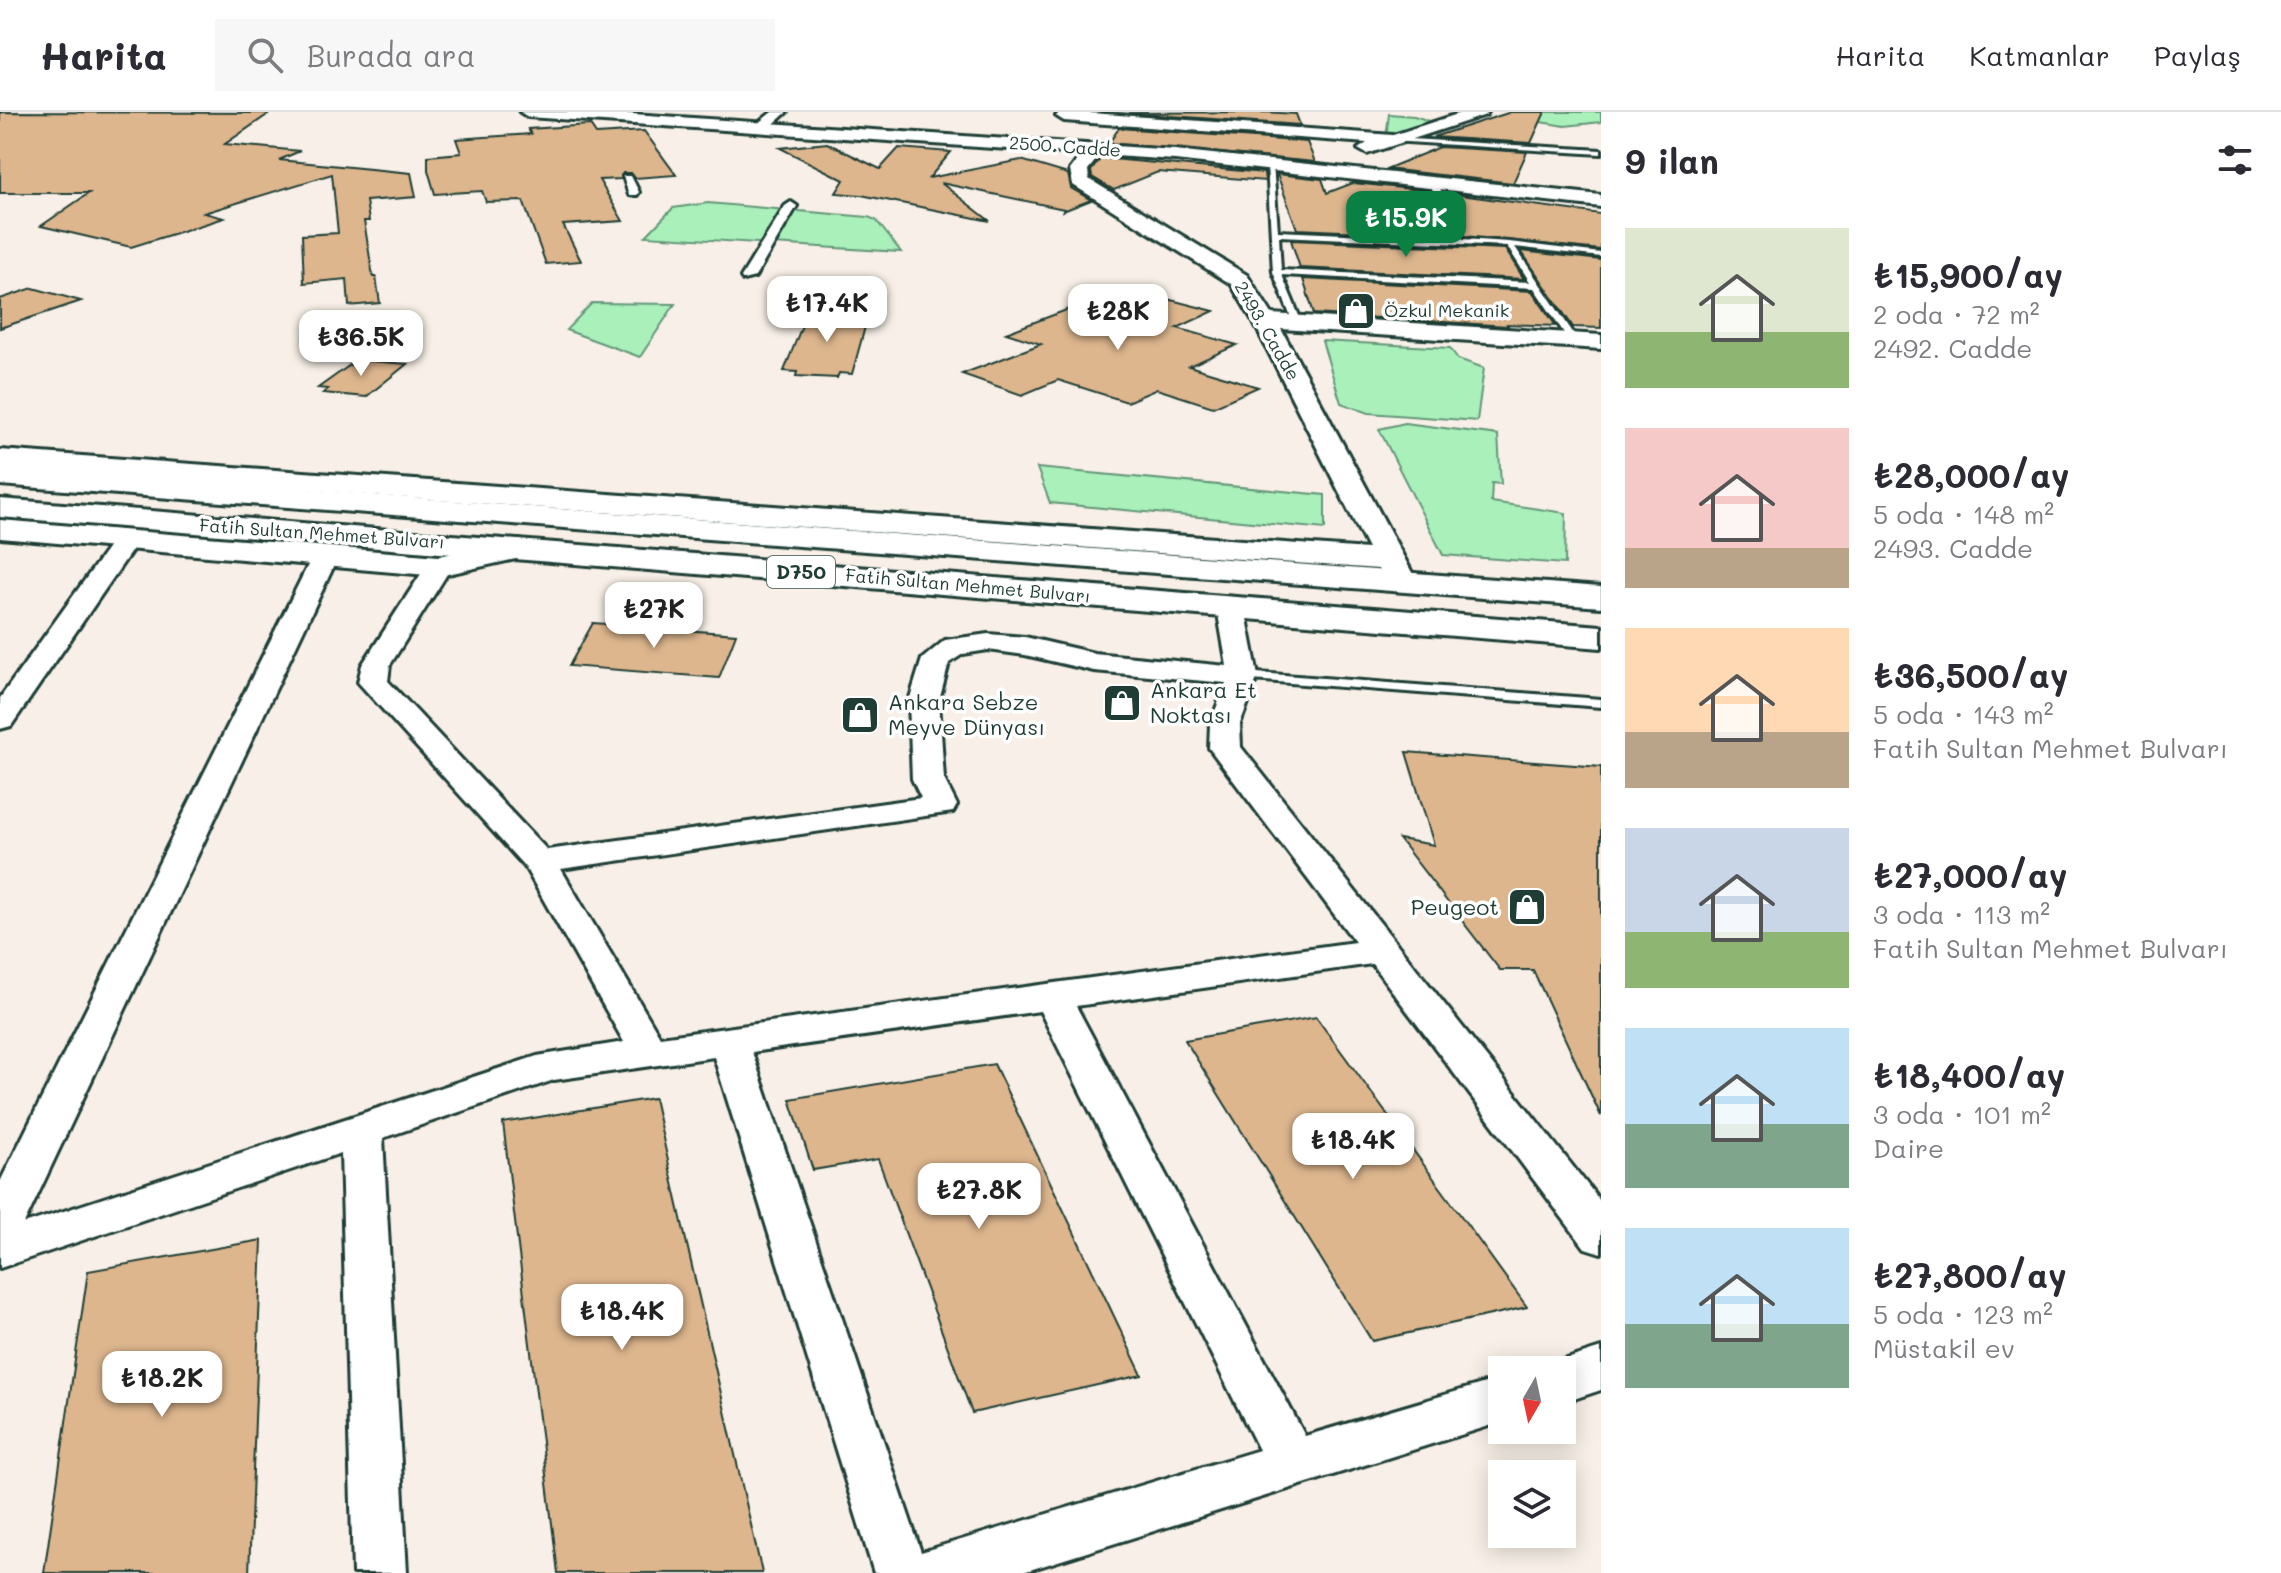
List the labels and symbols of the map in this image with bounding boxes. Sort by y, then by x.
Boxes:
street label: 2500. Cadde [1008,130,1122,162]
pin: ₺15.9K [1341,191,1471,259]
pin: ₺17.4K [762,276,892,344]
street label: 2493. Cadde [1230,276,1306,385]
pin: ₺28K [1071,284,1165,352]
shop icon: Özkul Mekanik [1335,290,1377,332]
place label: Özkul Mekanik [1384,298,1509,322]
pin: ₺36.5K [296,310,426,378]
street label: Fatih Sultan Mehmet Bulvarı [199,512,445,554]
road number: D750 [767,556,835,588]
street label: Fatih Sultan Mehmet Bulvarı [845,562,1092,608]
pin: ₺27K [607,582,701,650]
place label: Ankara Et Noktası [1150,675,1257,729]
shop icon: Ankara Et Noktası [1101,682,1143,724]
place label: Ankara Sebze Meyve Dünyası [888,687,1045,741]
shop icon: Ankara Sebze Meyve Dünyası [839,694,881,736]
shop icon: Peugeot [1506,886,1548,928]
place label: Peugeot [1411,892,1499,921]
pin: ₺18.4K [1288,1113,1418,1181]
pin: ₺27.8K [914,1163,1044,1231]
pin: ₺18.4K [557,1284,687,1352]
pin: ₺18.2K [97,1351,227,1419]
north arrow [1488,1356,1576,1444]

